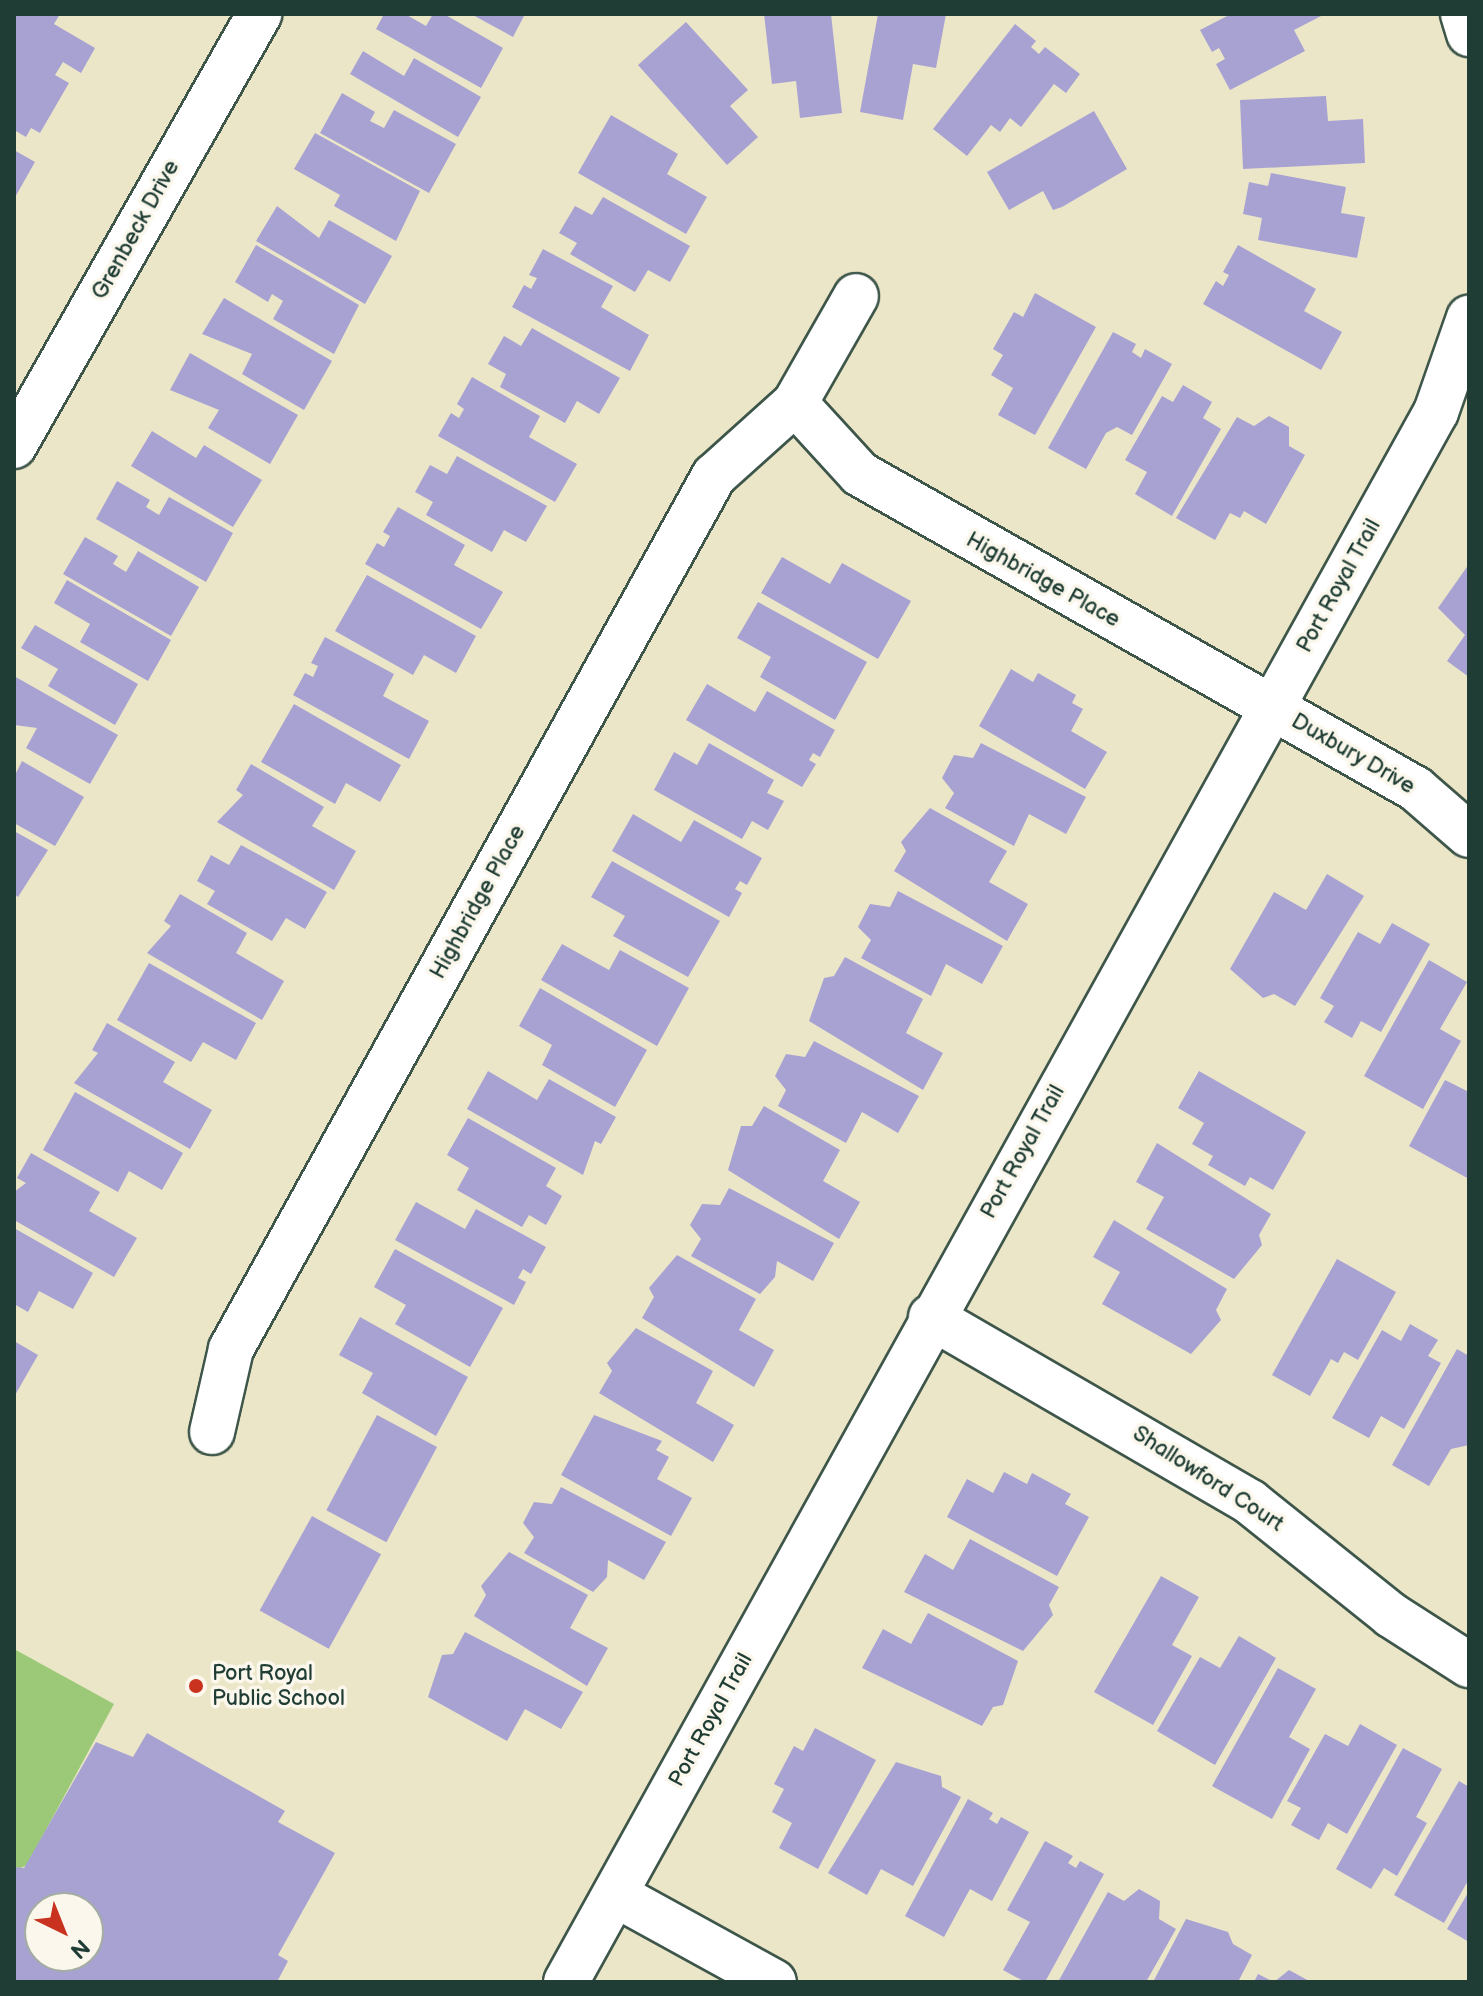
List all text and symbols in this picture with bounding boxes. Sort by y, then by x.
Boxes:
street label: Grenbeck Drive [87,156,185,304]
street label: Port Royal Trail [1291,514,1387,658]
street label: Highbridge Place [961,527,1125,633]
street label: Duxbury Drive [1286,708,1420,800]
street label: Highbridge Place [425,820,531,984]
street label: Port Royal Trail [975,1080,1071,1224]
street label: Shallowford Court [1128,1420,1288,1538]
street label: Port Royal Trail [663,1648,759,1792]
place label: Port Royal Public School [212,1660,345,1712]
marker: Port Royal Public School [187,1677,205,1695]
north arrow [24,1892,104,1972]
text: N [64,1933,95,1964]

